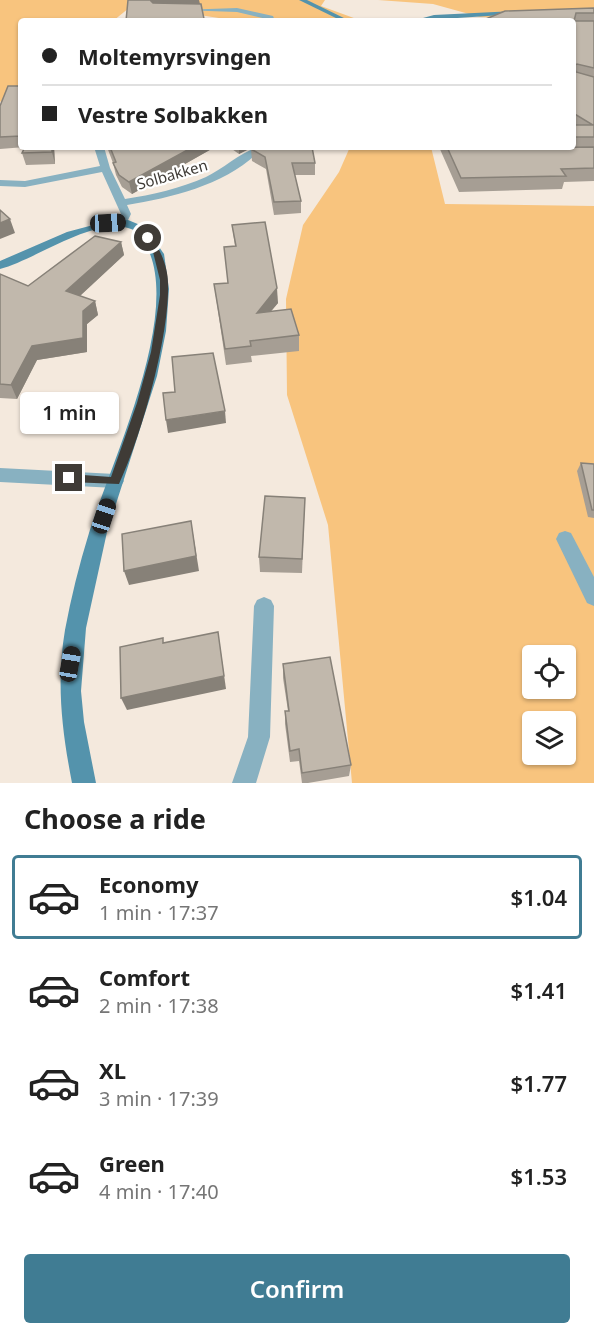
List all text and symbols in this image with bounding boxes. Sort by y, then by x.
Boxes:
text: Moltemyrsvingen [78,41,271,71]
text: Vestre Solbakken [78,99,268,129]
street label: Solbakken [134,154,210,194]
car [90,213,126,233]
route start [134,224,161,251]
callout: 1 min [20,391,118,433]
text: 1 min [42,399,97,426]
route end [55,464,82,491]
car [90,496,118,536]
car [58,645,82,683]
map controls [522,645,576,765]
button: locate [522,645,576,699]
button: layers [522,711,576,765]
text: Choose a ride [24,800,206,837]
text: Economy [99,869,198,899]
icon: car [27,870,81,924]
text: $1.04 [511,882,567,912]
text: 1 min · 17:37 [99,899,219,926]
text: Comfort [99,962,190,992]
icon: car [27,963,81,1017]
text: $1.41 [511,975,567,1005]
text: 2 min · 17:38 [99,992,219,1019]
text: XL [99,1055,126,1085]
icon: car [27,1056,81,1110]
text: $1.77 [511,1068,567,1098]
text: 3 min · 17:39 [99,1085,219,1112]
text: Green [99,1148,165,1178]
icon: car [27,1149,81,1203]
text: $1.53 [511,1161,567,1191]
text: 4 min · 17:40 [99,1178,219,1205]
button: Confirm [24,1254,570,1323]

